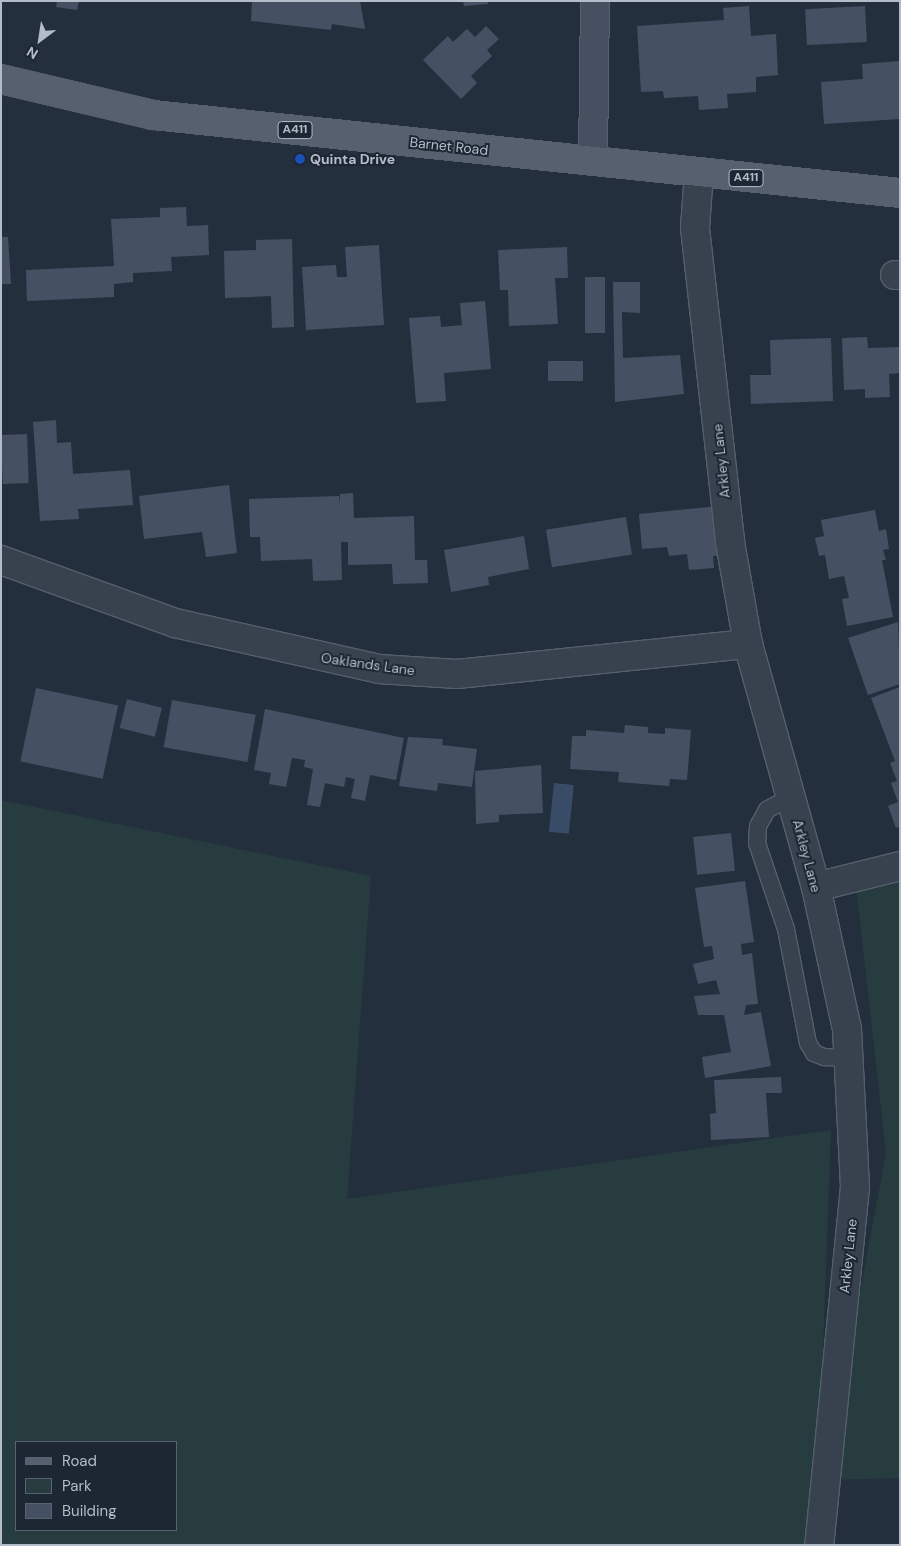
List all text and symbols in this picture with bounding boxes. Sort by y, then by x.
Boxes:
north arrow [15,15,65,65]
text: N [23,43,41,63]
road number: A411 [278,120,312,140]
street label: Barnet Road [409,134,489,158]
place label: Quinta Drive [310,151,395,167]
marker: Quinta Drive [294,153,306,165]
road number: A411 [728,168,764,188]
street label: Arkley Lane [709,423,733,499]
street label: Oaklands Lane [320,649,416,679]
street label: Arkley Lane [789,818,825,894]
street label: Arkley Lane [836,1218,860,1294]
legend [15,1441,178,1531]
text: Road [62,1451,97,1471]
text: Park [62,1476,92,1496]
text: Building [62,1501,117,1521]

